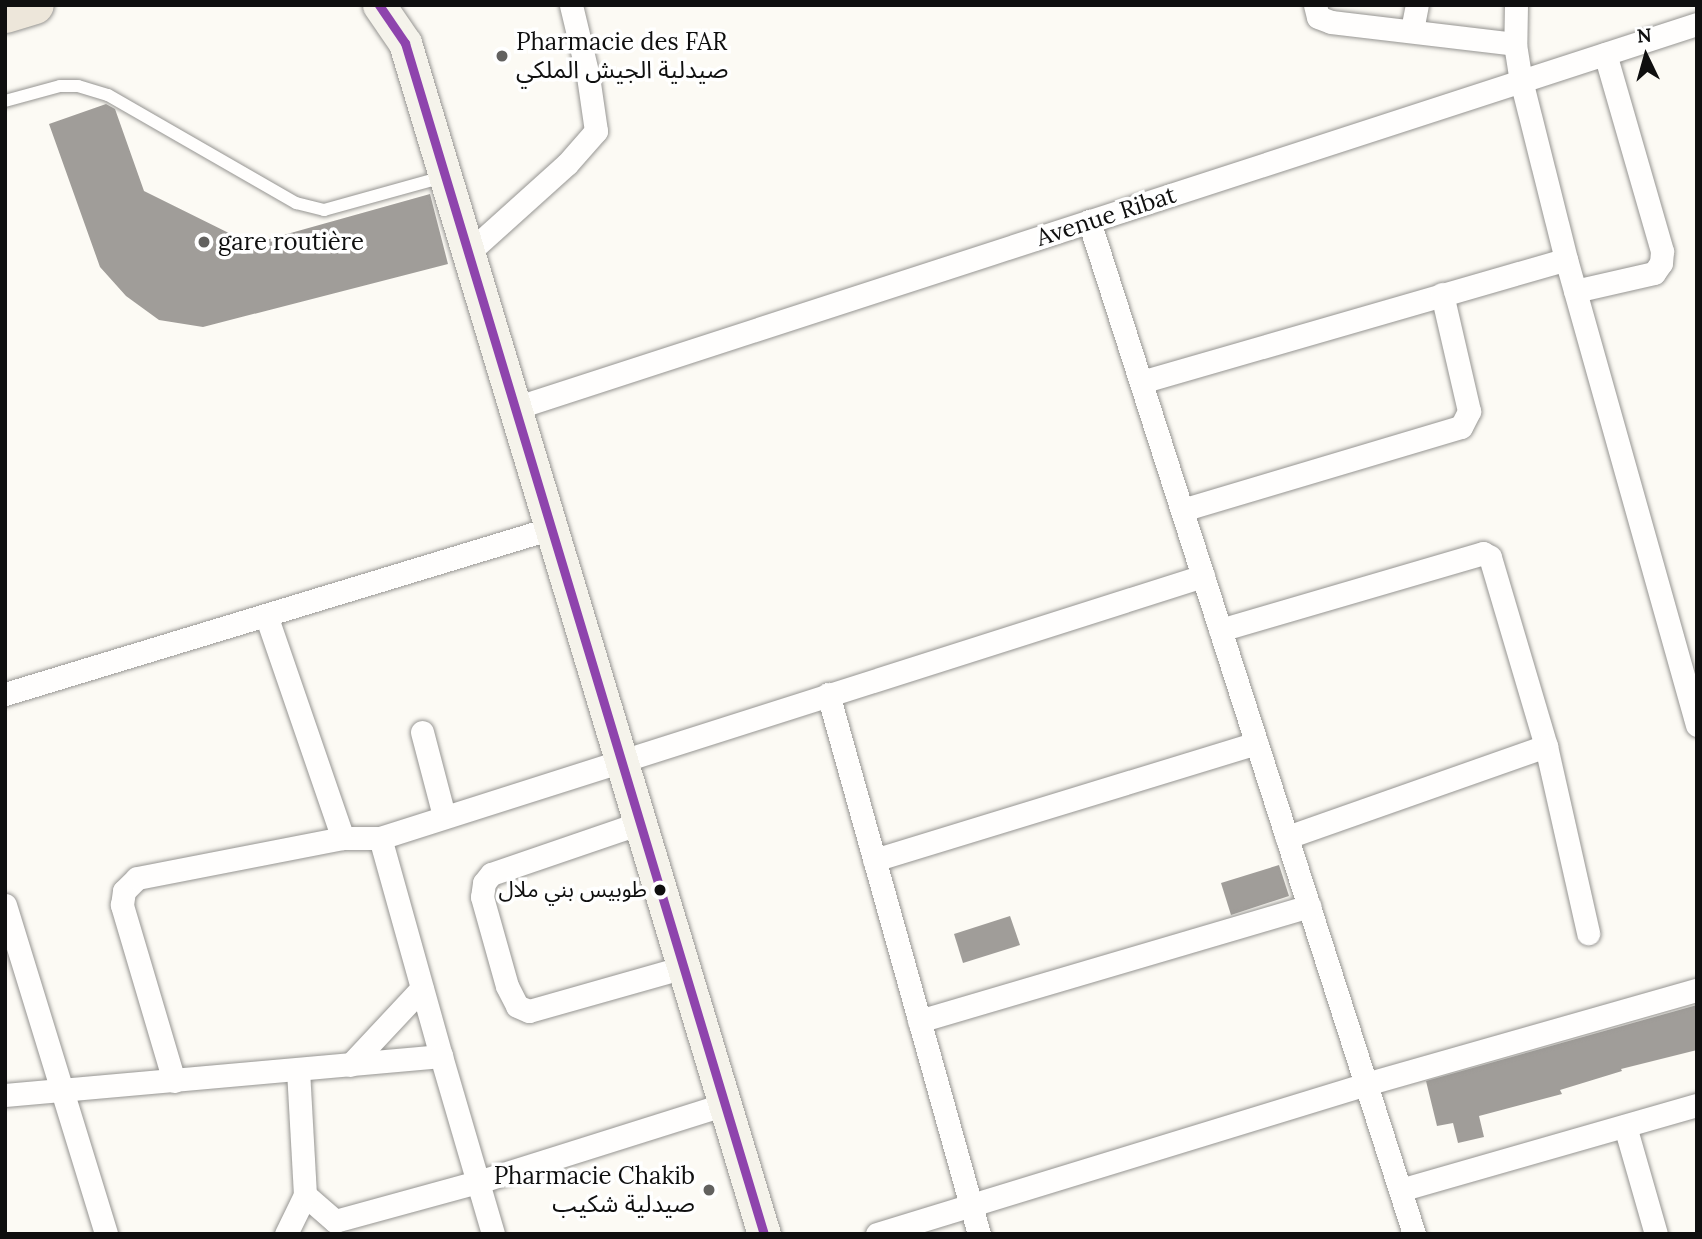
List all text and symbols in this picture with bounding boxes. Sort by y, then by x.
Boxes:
north arrow [1611,21,1681,91]
text: N [1636,22,1653,48]
place label: Pharmacie des FAR صيدلية الجيش الملكي [516,28,728,84]
marker: Pharmacie des FAR صيدلية الجيش الملكي [494,48,510,64]
street label: Avenue Ribat [1033,180,1179,252]
place label: gare routière [218,228,364,256]
marker: gare routière [196,234,212,250]
place label: طوبيس بني ملال [498,877,647,903]
marker: طوبيس بني ملال [653,883,667,897]
place label: Pharmacie Chakib صيدلية شكيب [494,1162,695,1218]
marker: Pharmacie Chakib صيدلية شكيب [701,1182,717,1198]

